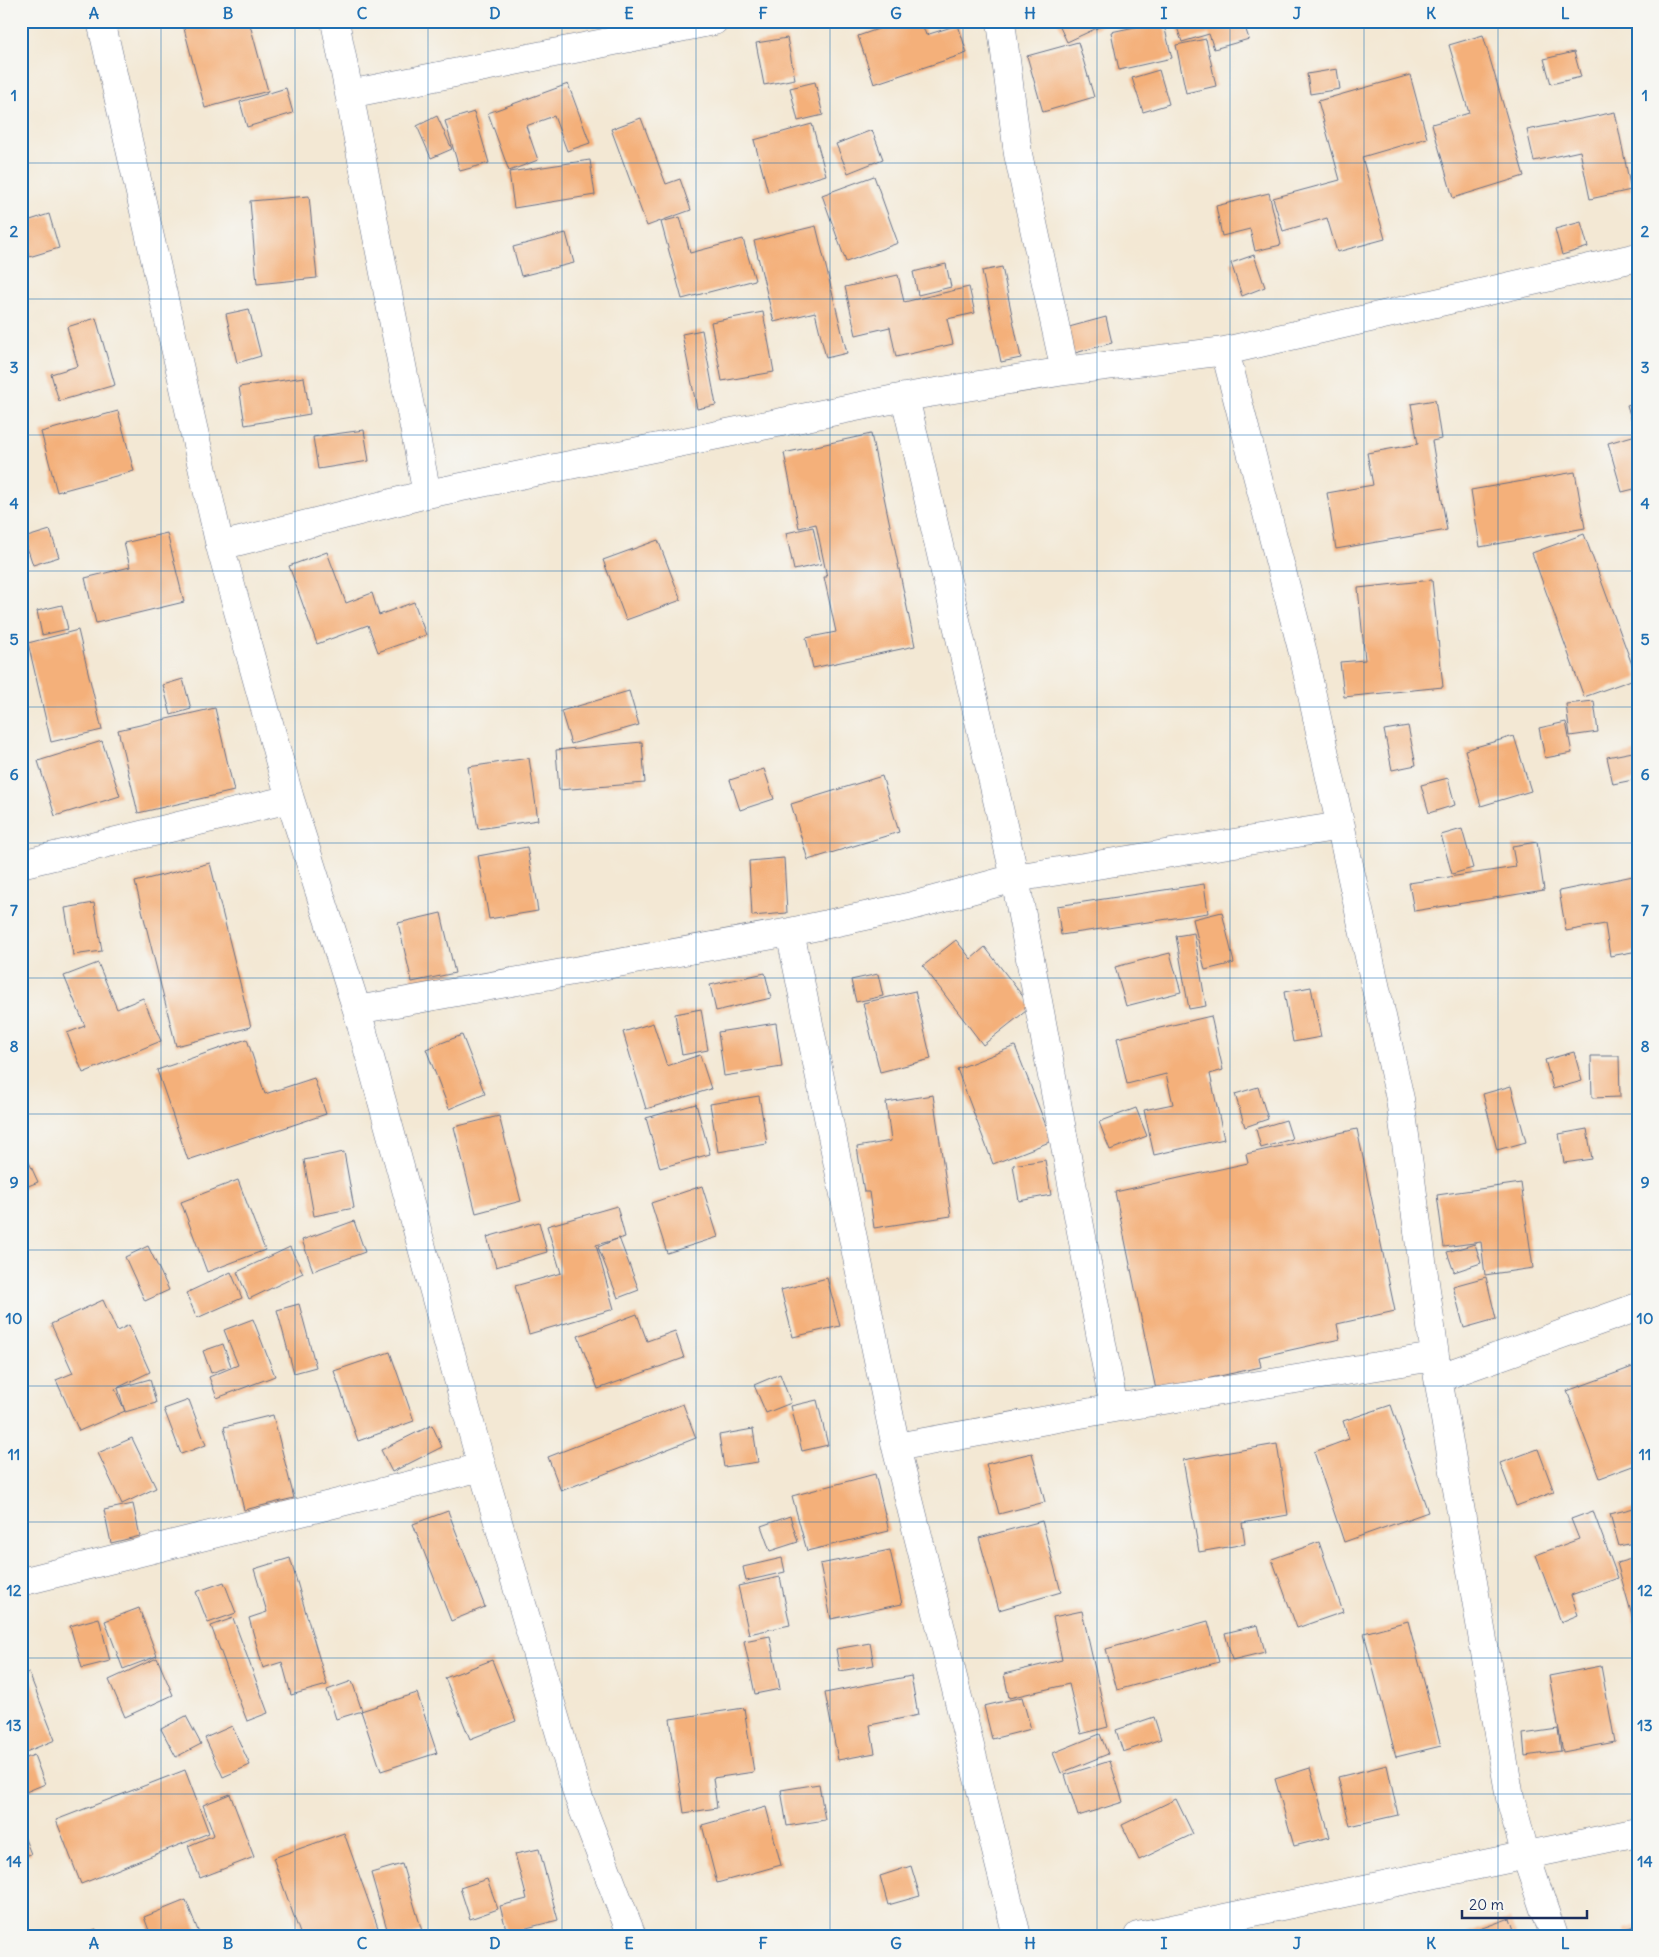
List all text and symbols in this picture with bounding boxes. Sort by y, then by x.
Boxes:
text: A [89,3,99,23]
text: B [223,3,234,23]
text: C [357,3,368,23]
text: D [489,3,501,23]
text: E [624,3,634,23]
text: F [758,3,768,23]
text: G [890,3,902,23]
text: H [1024,3,1036,23]
text: I [1161,3,1168,23]
text: J [1293,3,1302,23]
text: K [1426,3,1436,23]
text: L [1561,3,1570,23]
text: 1 [11,85,17,105]
text: 1 [1642,85,1648,105]
text: 2 [10,221,19,241]
text: 2 [1641,221,1650,241]
text: 3 [9,357,19,377]
text: 3 [1640,357,1650,377]
text: 4 [9,493,19,513]
text: 4 [1640,493,1650,513]
text: 5 [9,629,19,649]
text: 5 [1640,629,1650,649]
text: 6 [9,764,19,784]
text: 6 [1640,764,1650,784]
text: 7 [10,900,18,920]
text: 7 [1641,900,1649,920]
text: 8 [9,1036,19,1056]
text: 8 [1640,1036,1650,1056]
text: 9 [9,1172,19,1192]
text: 9 [1640,1172,1650,1192]
text: 10 [6,1308,22,1328]
text: 10 [1637,1308,1653,1328]
text: 11 [8,1444,20,1464]
text: 11 [1639,1444,1651,1464]
text: 12 [6,1580,22,1600]
text: 12 [1637,1580,1653,1600]
text: 13 [6,1715,22,1735]
text: 13 [1637,1715,1653,1735]
text: 14 [6,1851,22,1871]
text: 14 [1637,1851,1653,1871]
scale bar [1462,1887,1586,1919]
text: 20 m [1469,1895,1504,1914]
text: A [89,1933,99,1953]
text: B [223,1933,234,1953]
text: C [357,1933,368,1953]
text: D [489,1933,501,1953]
text: E [624,1933,634,1953]
text: F [758,1933,768,1953]
text: G [890,1933,902,1953]
text: H [1024,1933,1036,1953]
text: I [1161,1933,1168,1953]
text: J [1293,1933,1302,1953]
text: K [1426,1933,1436,1953]
text: L [1561,1933,1570,1953]

